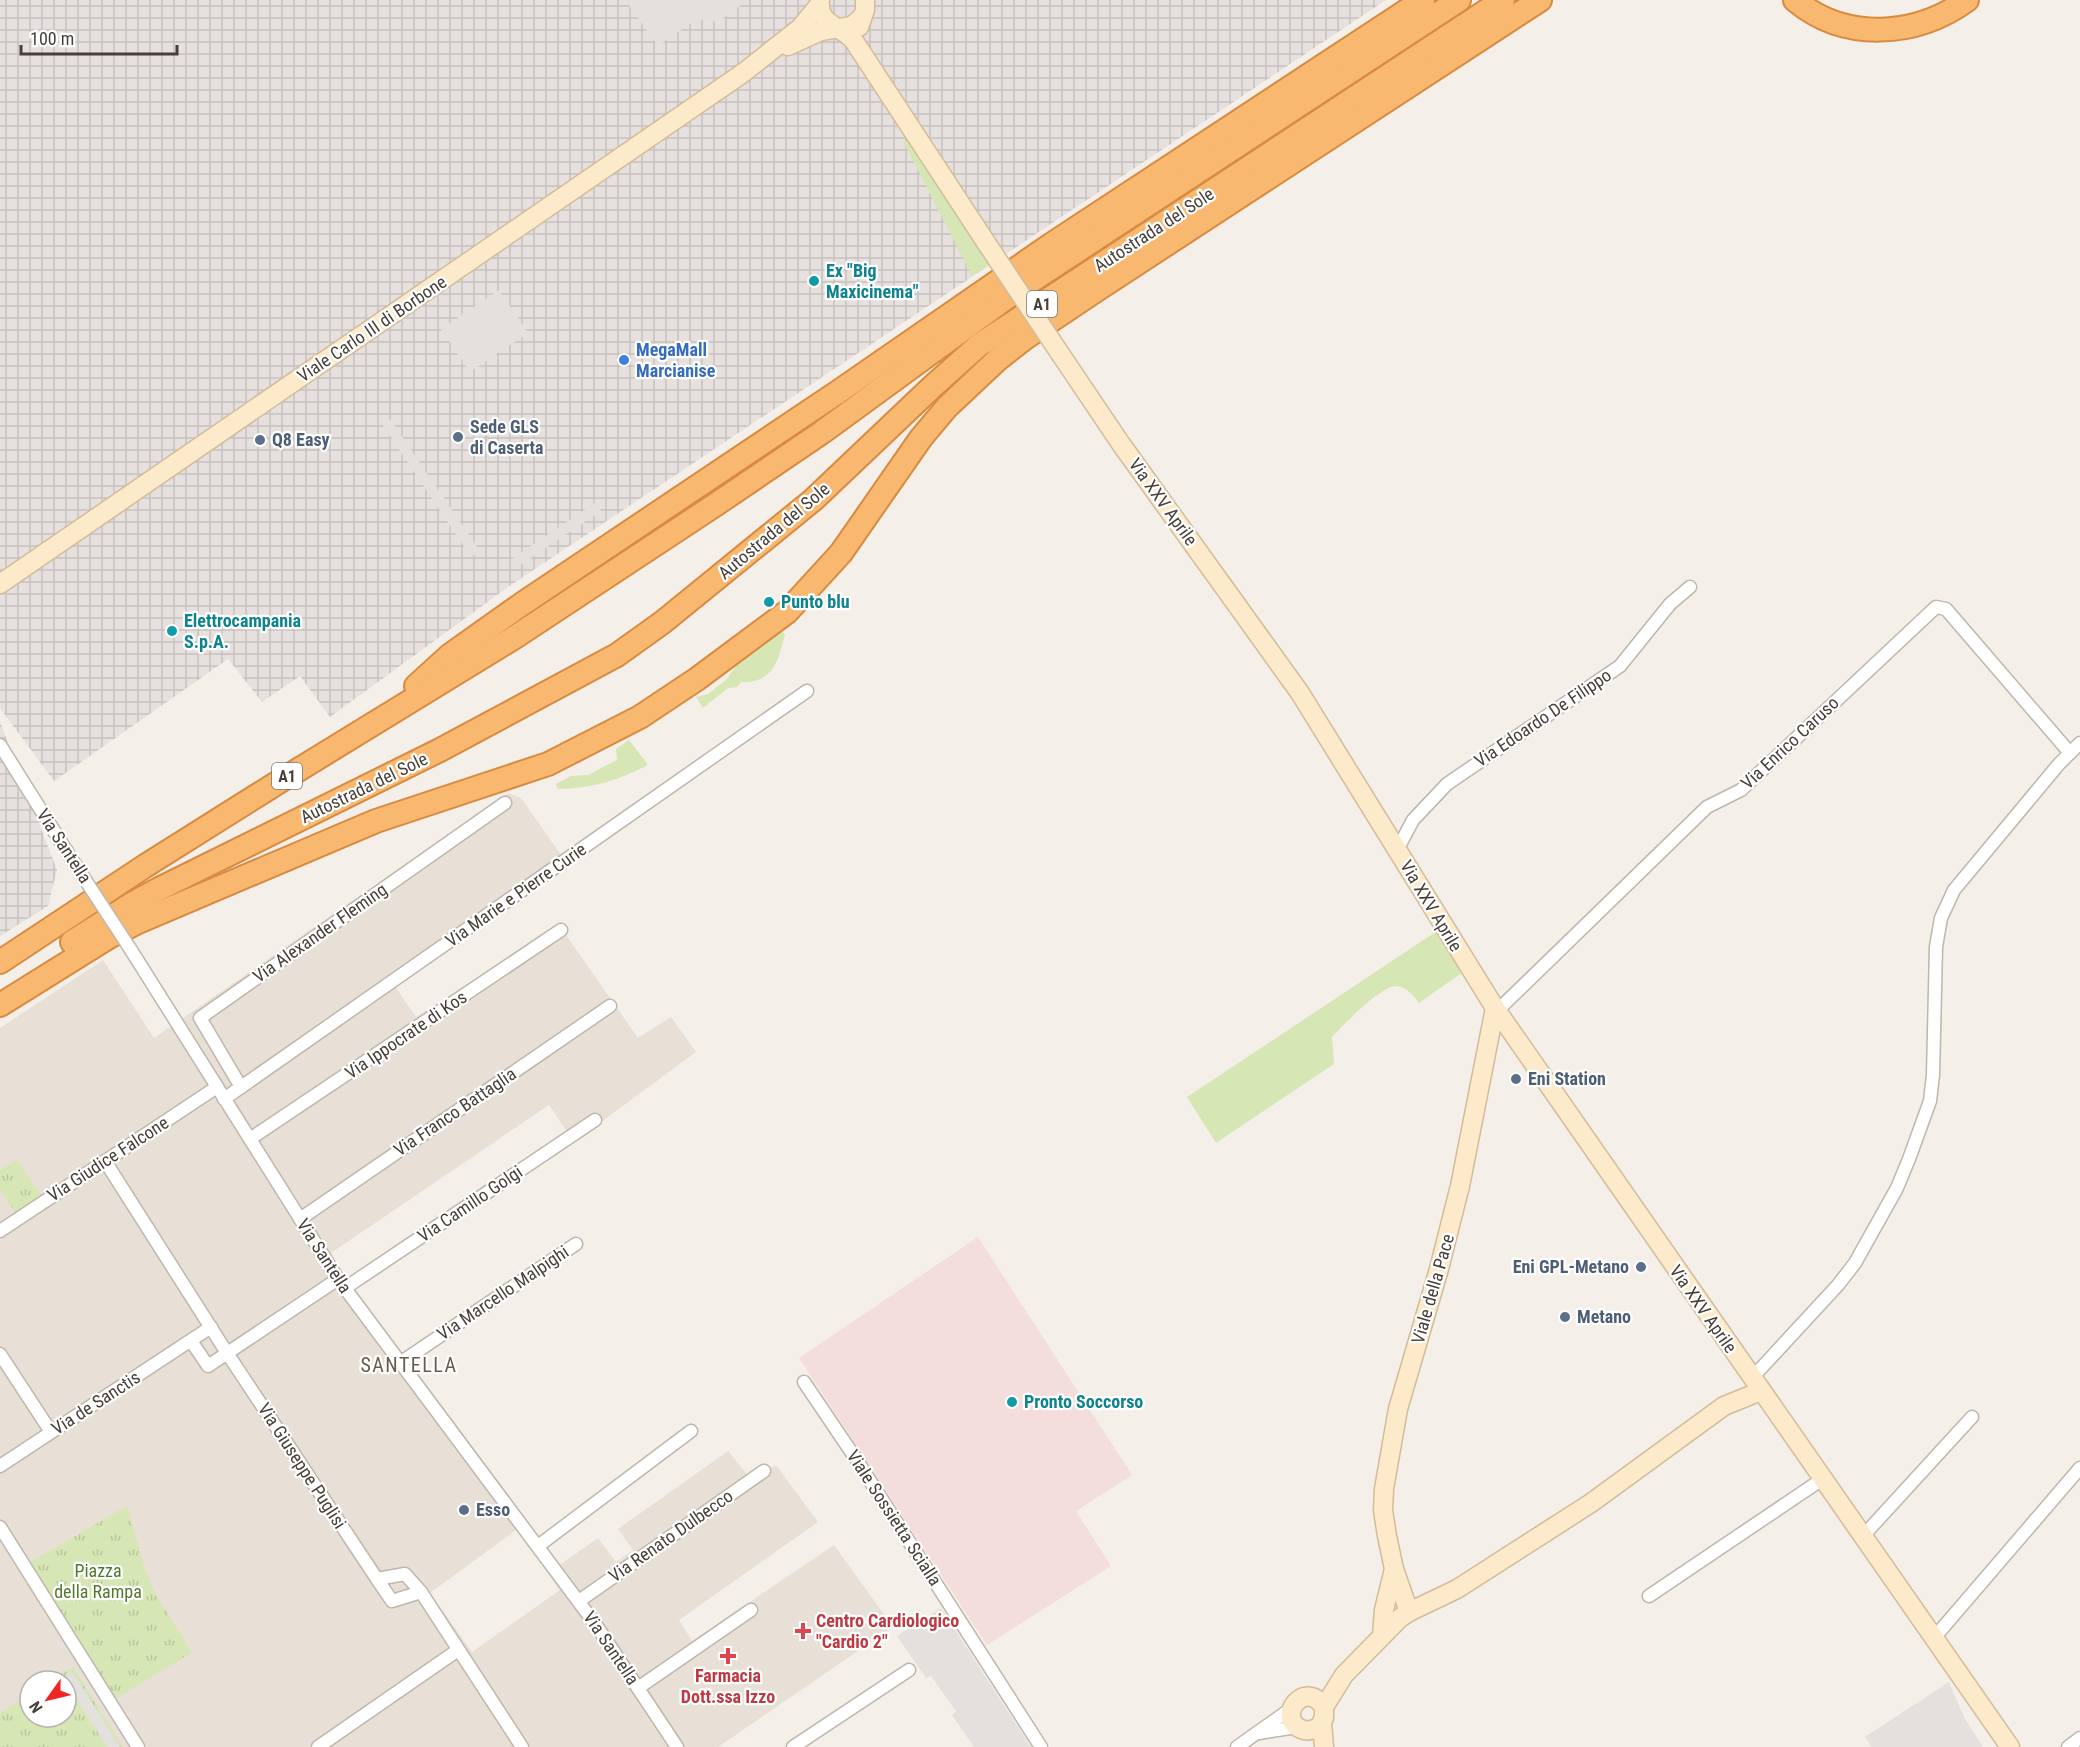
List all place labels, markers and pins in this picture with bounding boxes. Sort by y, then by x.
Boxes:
place label: Ex "Big Maxicinema" [826,260,919,302]
marker: Ex "Big Maxicinema" [807,274,821,288]
place label: MegaMall Marcianise [636,339,716,381]
marker: MegaMall Marcianise [617,353,631,367]
place label: Sede GLS di Caserta [470,416,544,458]
place label: Q8 Easy [272,429,330,450]
marker: Sede GLS di Caserta [451,430,465,444]
marker: Q8 Easy [253,433,267,447]
place label: Punto blu [781,591,850,612]
marker: Punto blu [762,595,776,609]
place label: Elettrocampania S.p.A. [184,610,301,652]
marker: Elettrocampania S.p.A. [165,624,179,638]
place label: Eni Station [1528,1068,1606,1089]
marker: Eni Station [1509,1072,1523,1086]
place label: Eni GPL-Metano [1513,1256,1629,1277]
marker: Eni GPL-Metano [1634,1260,1648,1274]
place label: Metano [1577,1306,1631,1327]
marker: Metano [1558,1310,1572,1324]
place label: Pronto Soccorso [1024,1391,1143,1412]
marker: Pronto Soccorso [1005,1395,1019,1409]
place label: Esso [476,1499,510,1520]
marker: Esso [457,1503,471,1517]
place label: Centro Cardiologico "Cardio 2" [816,1610,959,1652]
marker: Centro Cardiologico "Cardio 2" [794,1622,812,1640]
marker: Farmacia Dott.ssa Izzo [721,1649,735,1663]
place label: Farmacia Dott.ssa Izzo [681,1665,775,1707]

